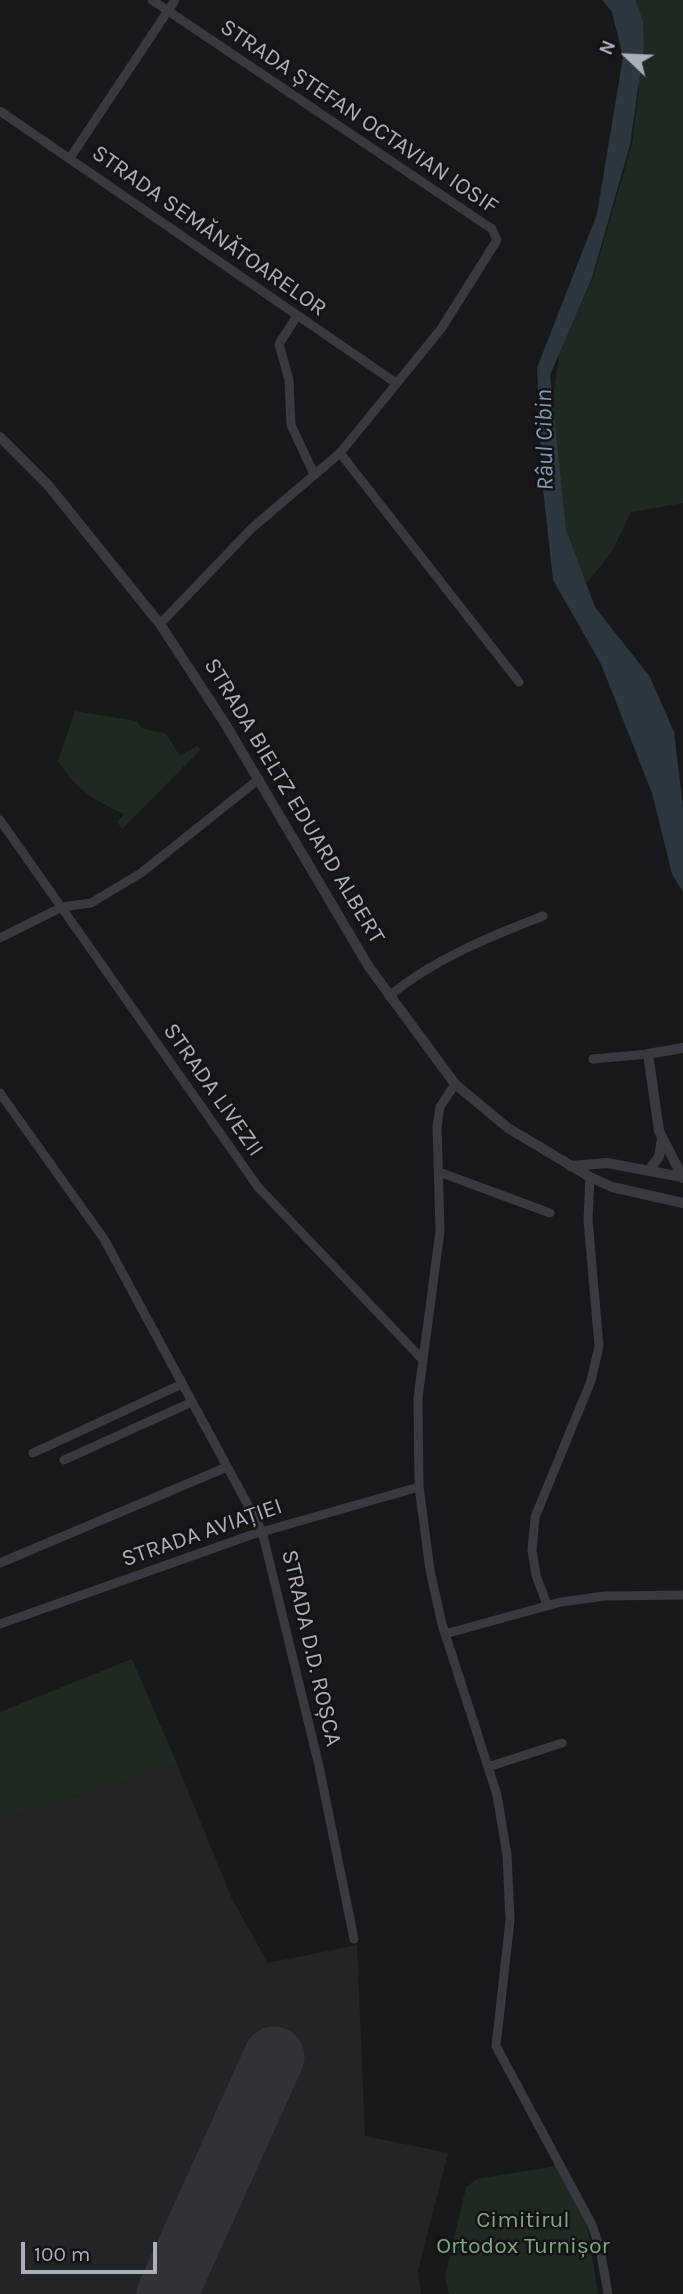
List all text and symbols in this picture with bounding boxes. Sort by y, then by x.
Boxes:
street label: STRADA ȘTEFAN OCTAVIAN IOSIF [215,13,503,221]
north arrow [592,21,662,91]
text: N [595,37,620,58]
street label: STRADA SEMĂNĂTOARELOR [86,139,332,323]
water label: Râul Cibin [530,389,560,491]
street label: STRADA BIELTZ EDUARD ALBERT [198,653,390,949]
street label: STRADA LIVEZII [157,1018,269,1162]
street label: STRADA AVIAȚIEI [118,1493,286,1573]
street label: STRADA D.D. ROȘCA [275,1547,347,1749]
park label: Cimitirul Ortodox Turnișor [436,2206,610,2260]
scale bar [24,2228,161,2272]
text: 100 m [34,2242,91,2266]

